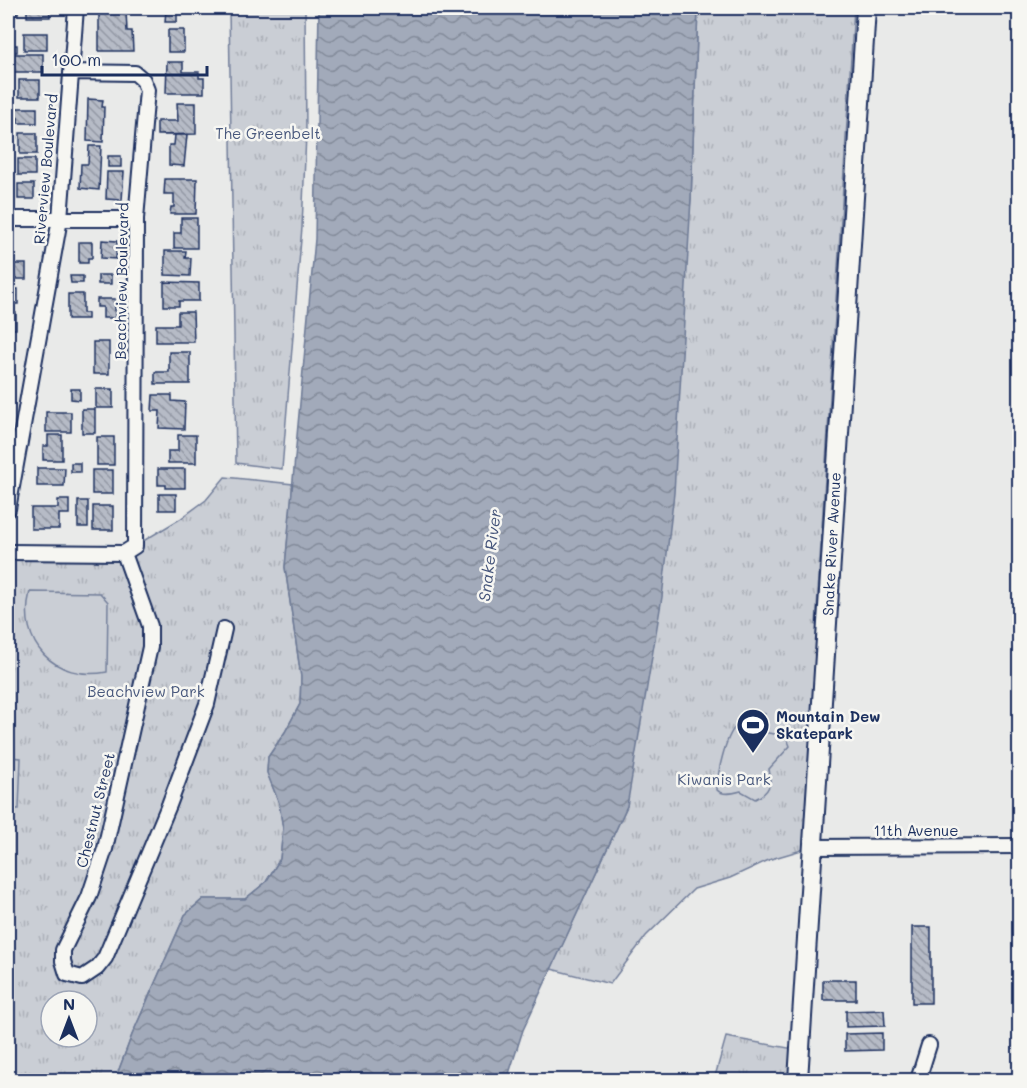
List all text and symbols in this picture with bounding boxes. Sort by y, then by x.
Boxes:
scale bar [42,39,207,77]
text: 100 m [51,47,101,71]
street label: Riverview Boulevard [28,93,62,245]
park label: The Greenbelt [215,123,321,143]
street label: Beachview Boulevard [110,202,132,360]
street label: Snake River Avenue [817,472,845,616]
water label: Snake River [473,508,505,602]
park label: Beachview Park [87,681,205,701]
place label: Mountain Dew Skatepark [776,706,881,743]
sports icon: Mountain Dew Skatepark [735,707,771,754]
street label: Chestnut Street [71,750,119,870]
park label: Kiwanis Park [677,769,771,789]
street label: 11th Avenue [873,820,959,840]
north arrow [39,989,99,1049]
text: N [63,993,75,1014]

